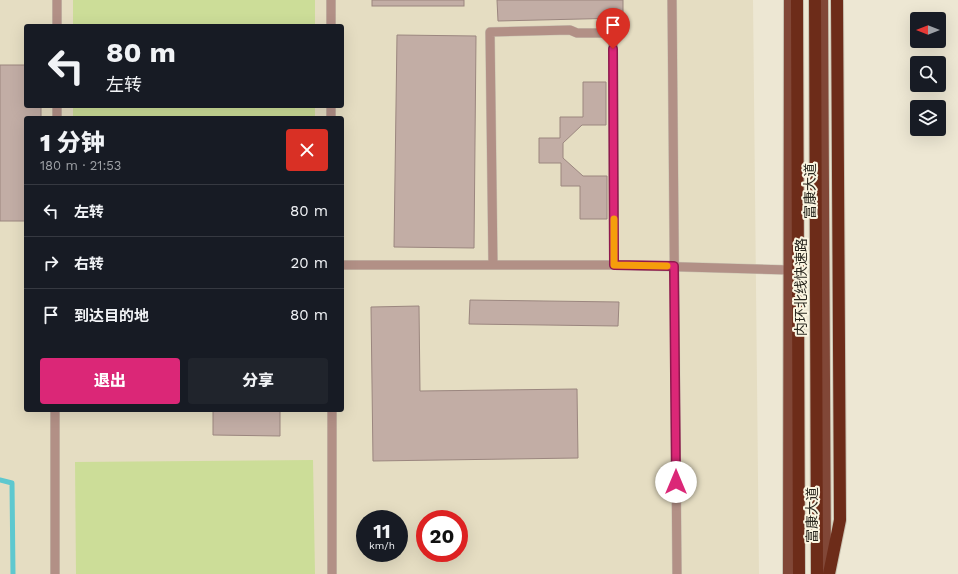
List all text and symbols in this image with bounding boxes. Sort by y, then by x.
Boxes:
pin [596,8,630,49]
north arrow [910,12,946,48]
map controls [910,12,946,136]
icon: arrive [602,14,624,36]
text: 80 m [106,36,176,69]
icon: left [40,40,92,92]
button: search [910,56,946,92]
text: 左转 [106,74,142,95]
button: layers [910,100,946,136]
text: 1 分钟 [40,129,105,157]
button: close [286,129,328,171]
text: 180 m · 21:53 [40,158,121,173]
street label: 富康大道 [802,163,818,219]
icon: left [40,200,62,222]
text: 80 m [290,202,328,220]
text: 左转 [74,203,104,221]
street label: 内环北线快速路 [793,238,809,336]
icon: right [40,252,62,274]
text: 20 m [291,254,328,272]
text: 右转 [74,255,104,273]
icon: arrive [40,304,62,326]
text: 80 m [290,306,328,324]
text: 到达目的地 [74,307,149,325]
button: 退出 [40,358,180,404]
button: 分享 [188,358,328,404]
position arrow [655,461,697,503]
street label: 富康大道 [804,487,820,543]
speed limit sign: 20 [416,510,468,562]
text: 11 [373,519,391,543]
text: km/h [369,540,395,551]

